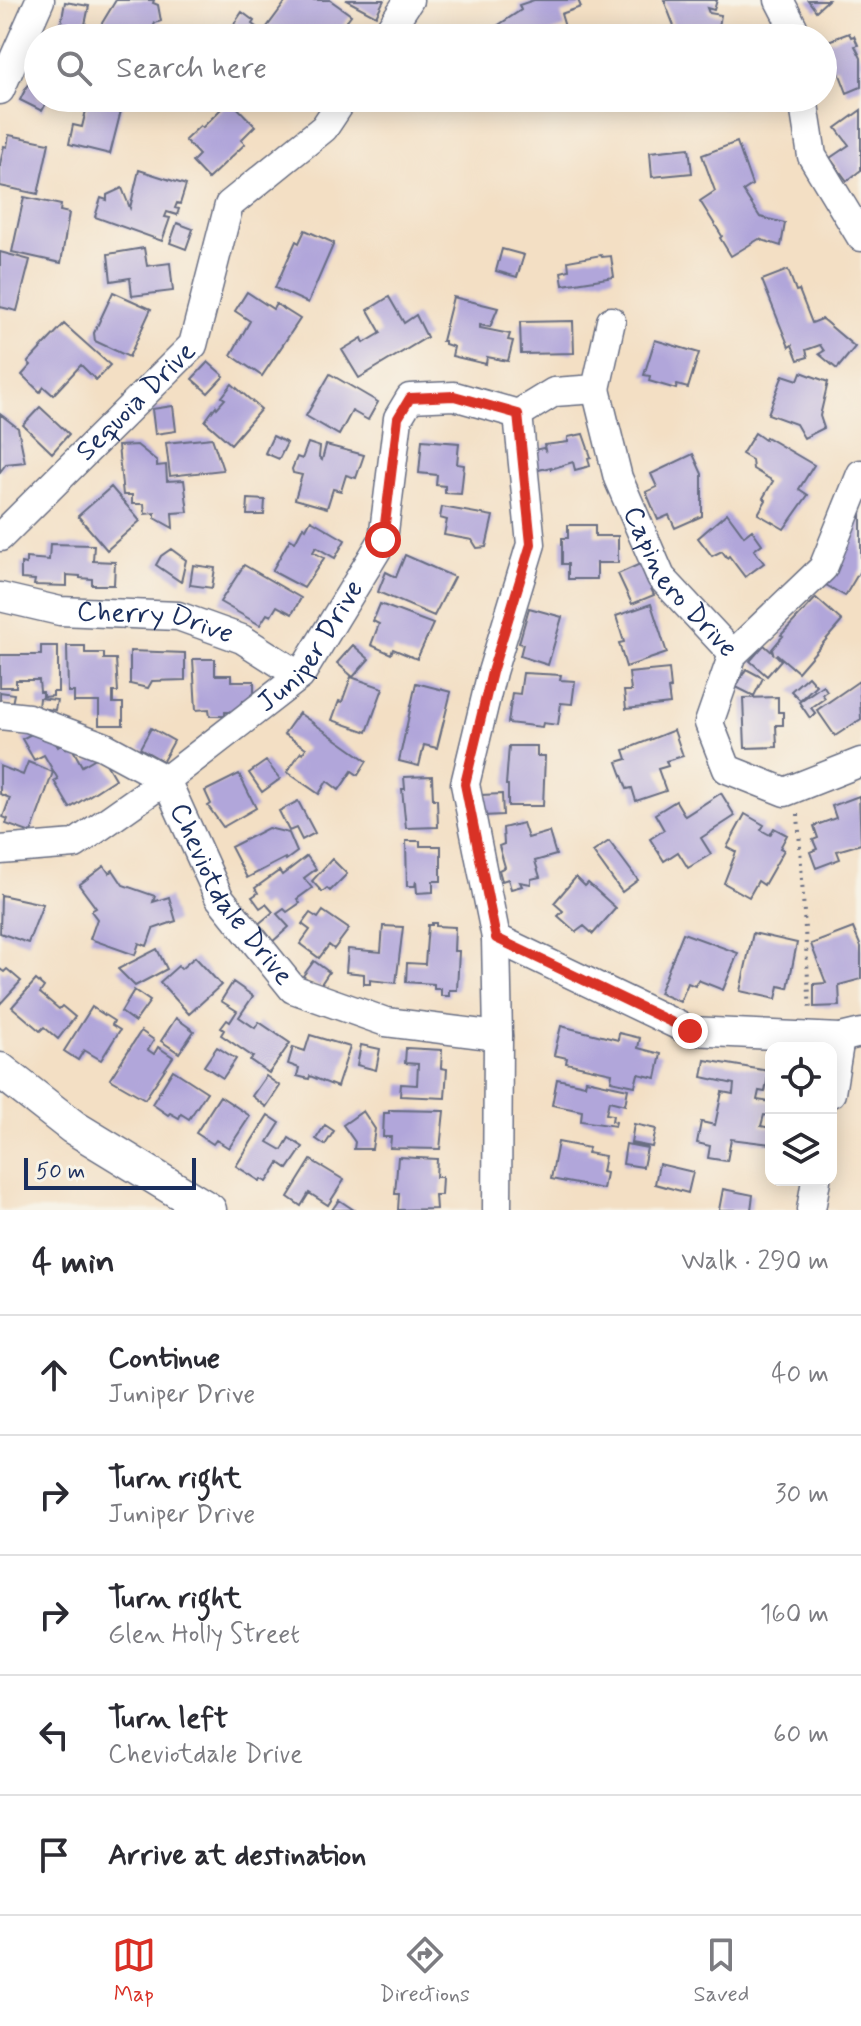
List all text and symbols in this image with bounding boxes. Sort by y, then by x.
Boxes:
search box [24,24,837,112]
icon: search [52,46,96,90]
text: Search here [116,49,267,88]
street label: Sequoia Drive [68,334,204,470]
street label: Capinero Drive [614,500,746,666]
route start [365,522,401,558]
street label: Juniper Drive [250,573,373,721]
street label: Cherry Drive [76,593,239,653]
street label: Cheviotdale Drive [160,797,302,993]
route end [672,1013,708,1049]
map controls [765,1042,837,1186]
button: locate [765,1042,837,1114]
button: layers [765,1114,837,1186]
scale bar [24,1154,196,1190]
text: 50 m [36,1158,85,1186]
text: 4 min [32,1240,115,1285]
text: Walk · 290 m [681,1245,829,1279]
text: Continue [108,1339,220,1378]
icon: ahead [32,1353,76,1397]
text: 40 m [771,1358,829,1392]
text: Juniper Drive [108,1378,255,1412]
text: Turn right [108,1459,241,1498]
icon: right [32,1473,76,1517]
text: 30 m [775,1478,829,1512]
text: Juniper Drive [108,1498,255,1532]
text: Turn right [108,1579,241,1618]
icon: right [32,1593,76,1637]
text: 160 m [760,1598,829,1632]
text: Glen Holly Street [108,1618,300,1652]
text: Turn left [108,1699,228,1738]
icon: left [32,1713,76,1757]
text: 60 m [773,1718,829,1752]
text: Cheviotdale Drive [108,1738,303,1772]
icon: arrive [32,1833,76,1877]
text: Arrive at destination [108,1836,366,1875]
tab: Map [112,1933,156,2009]
tab: Directions [379,1933,470,2009]
tab: Saved [694,1933,749,2009]

